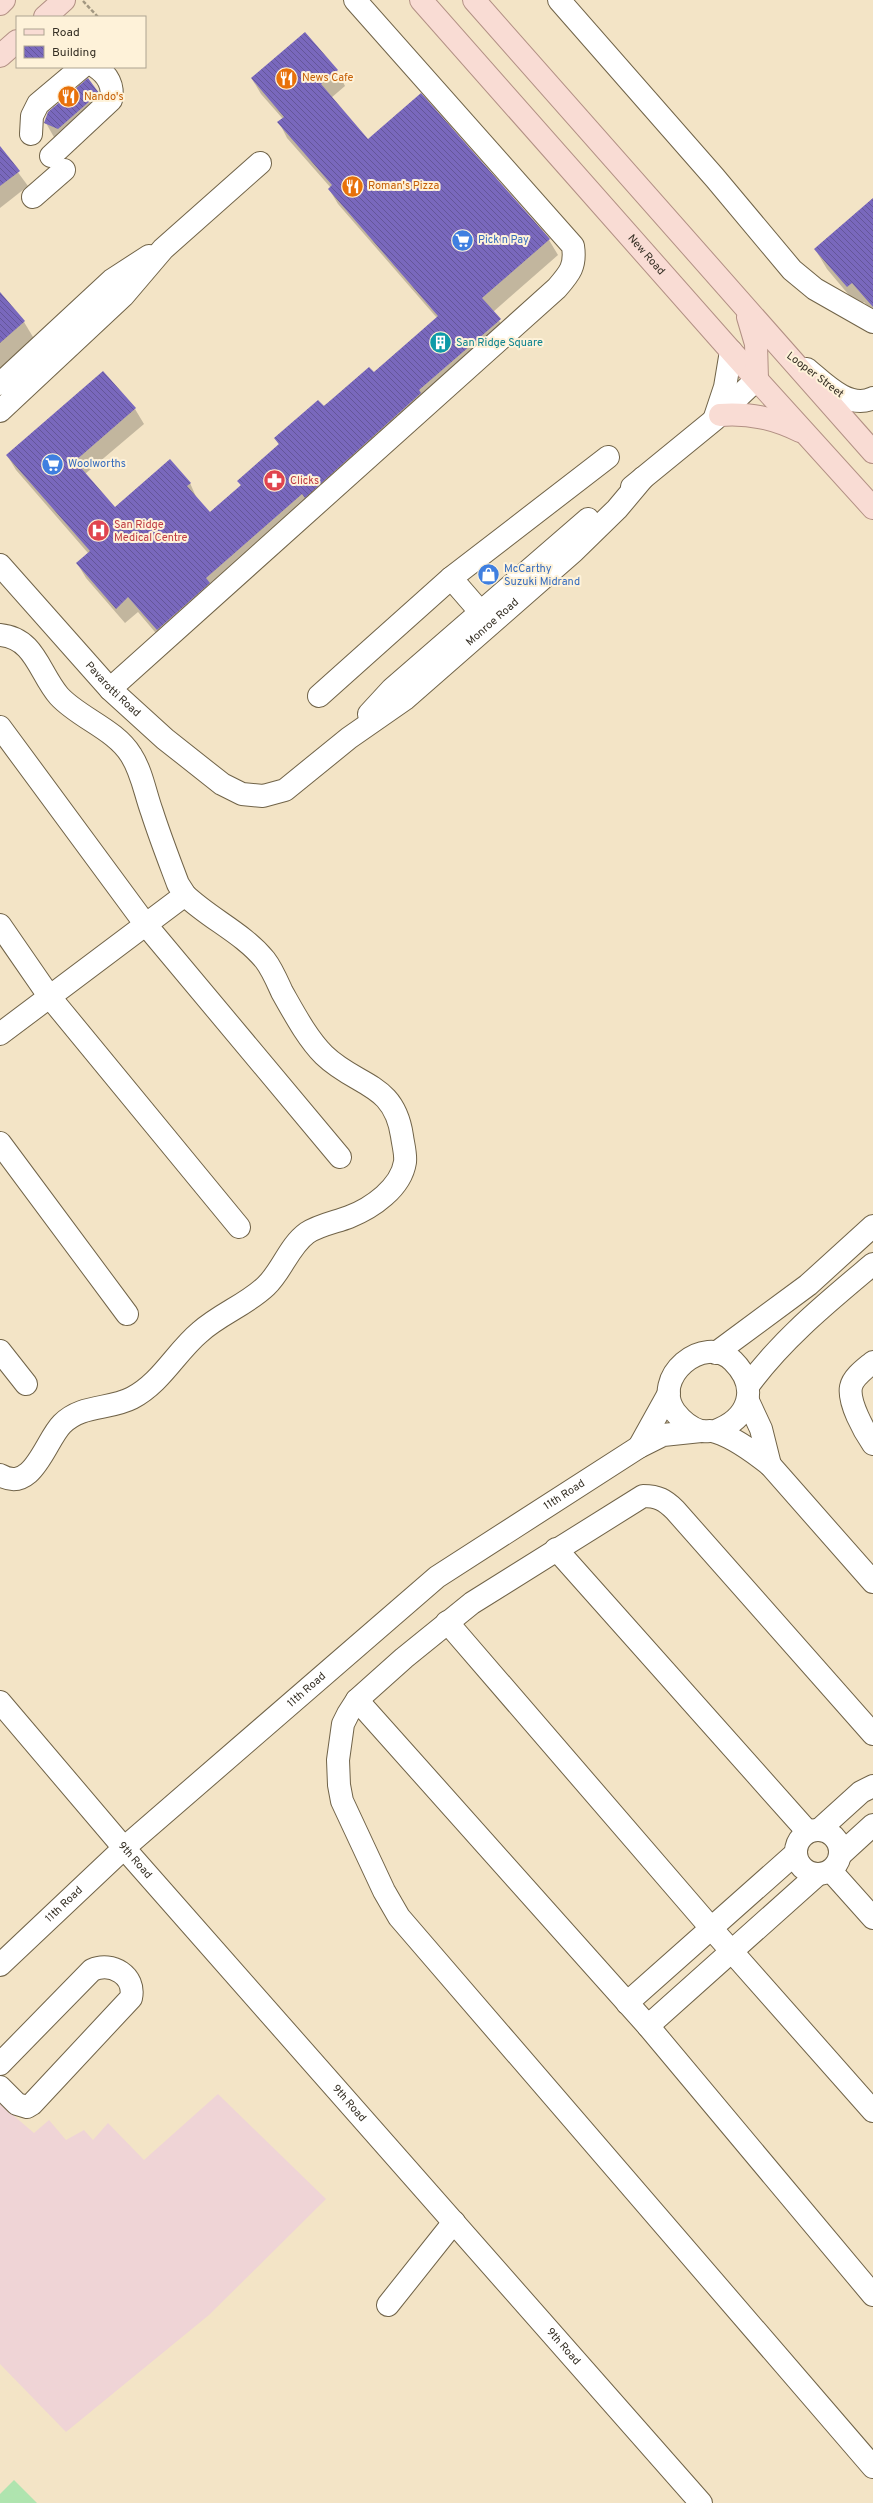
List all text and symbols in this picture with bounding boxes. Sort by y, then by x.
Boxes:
legend [16,16,146,68]
text: Road [52,25,80,41]
text: Building [52,45,96,61]
restaurant icon: News Cafe [274,65,300,91]
place label: News Cafe [302,71,353,85]
restaurant icon: Nando's [55,84,81,110]
place label: Nando's [84,90,124,104]
restaurant icon: Roman's Pizza [340,173,366,199]
place label: Roman's Pizza [368,179,440,193]
supermarket icon: Pick n Pay [449,227,475,253]
street label: New Road [624,232,668,278]
place label: Pick n Pay [478,233,529,247]
building icon: San Ridge Square [427,330,453,356]
place label: San Ridge Square [456,336,543,350]
street label: Looper Street [784,349,846,401]
supermarket icon: Woolworths [40,451,66,477]
place label: Woolworths [68,457,126,471]
pharmacy icon: Clicks [261,468,287,494]
place label: Clicks [290,474,319,488]
hospital icon: San Ridge Medical Centre [85,518,111,544]
place label: San Ridge Medical Centre [114,518,188,545]
shop icon: McCarthy Suzuki Midrand [476,562,502,588]
place label: McCarthy Suzuki Midrand [504,562,580,589]
street label: Monroe Road [463,595,522,649]
street label: Pavarotti Road [82,659,143,720]
street label: 11th Road [541,1477,588,1513]
street label: 11th Road [284,1669,329,1710]
street label: 9th Road [115,1839,155,1882]
street label: 11th Road [42,1884,86,1926]
street label: 9th Road [329,2082,369,2125]
street label: 9th Road [543,2325,583,2368]

